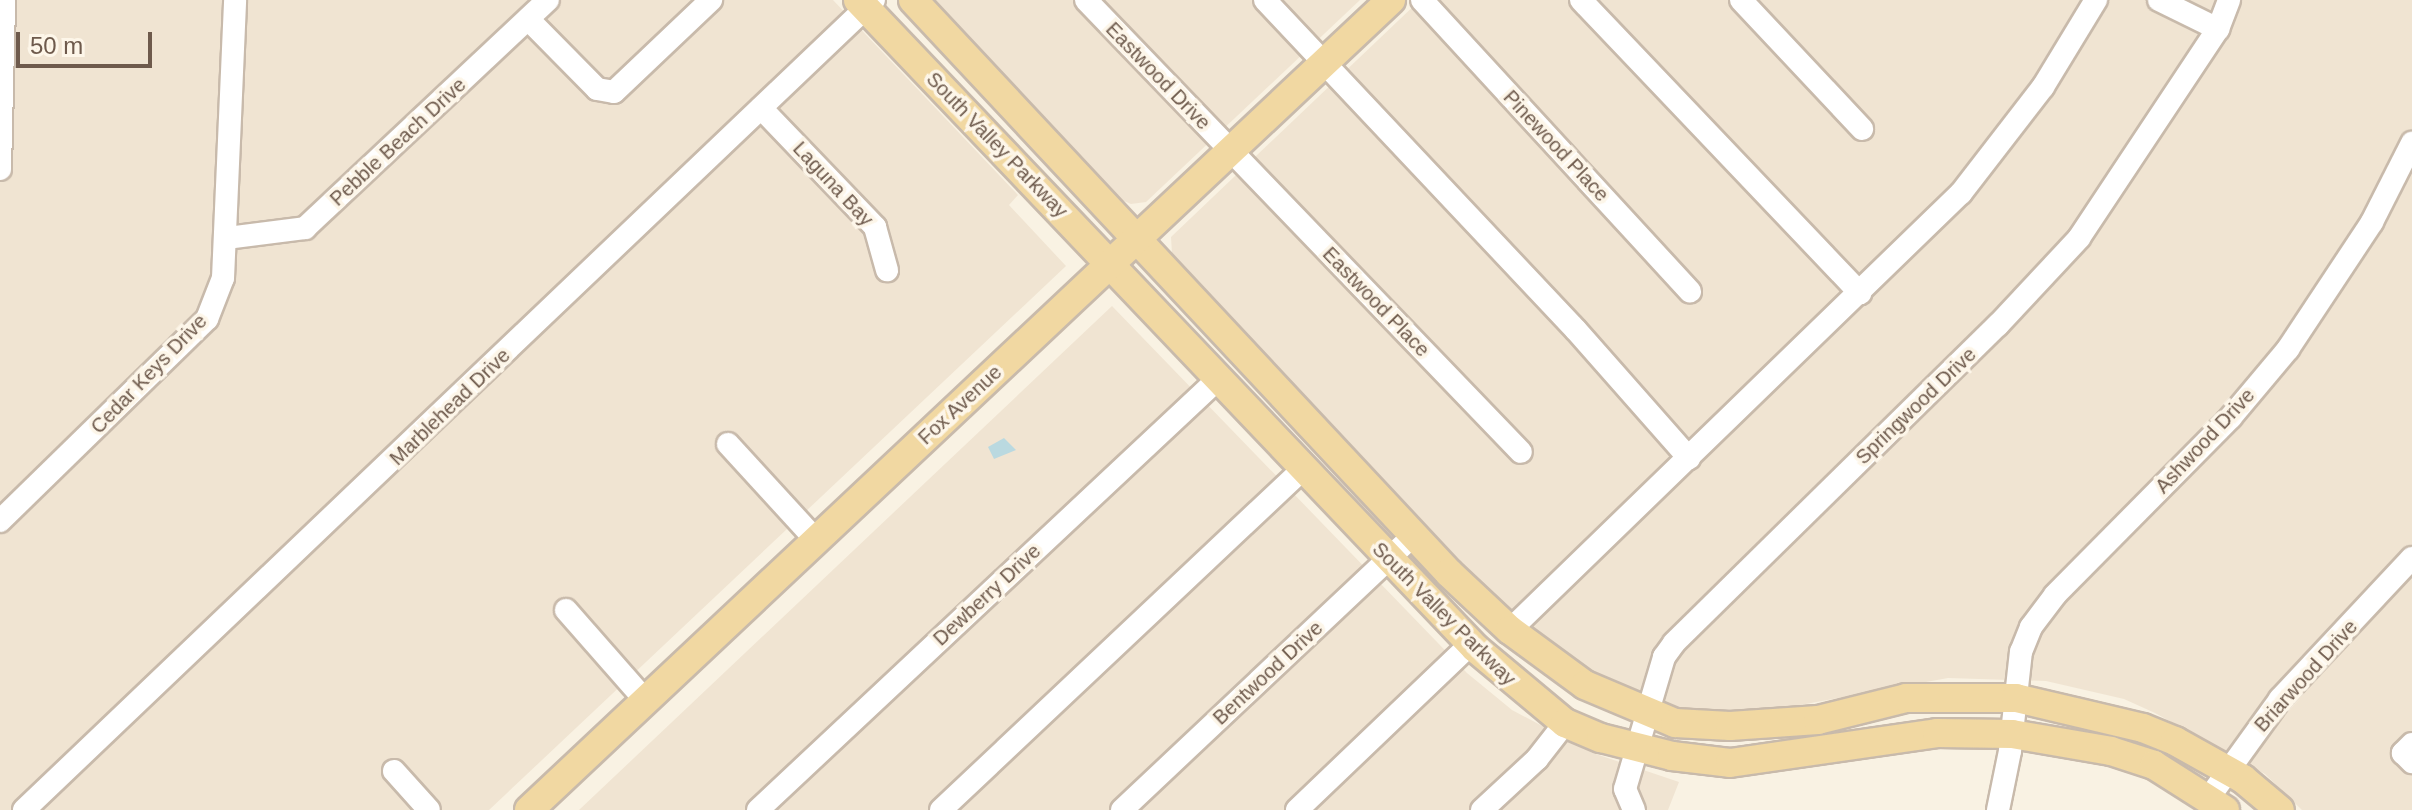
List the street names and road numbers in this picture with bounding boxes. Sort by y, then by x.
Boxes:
street label: Eastwood Drive [1101,17,1215,135]
street label: South Valley Parkway [921,67,1073,223]
street label: Pebble Beach Drive [325,73,471,211]
street label: Pinewood Place [1498,85,1614,207]
street label: Laguna Bay [788,137,878,231]
street label: Eastwood Place [1318,242,1434,362]
street label: Cedar Keys Drive [86,309,212,439]
street label: Springwood Drive [1851,343,1981,469]
street label: Marblehead Drive [385,344,515,470]
street label: Fox Avenue [913,360,1007,450]
street label: Ashwood Drive [2150,384,2260,498]
street label: South Valley Parkway [1367,537,1521,691]
street label: Dewberry Drive [928,539,1046,651]
street label: Briarwood Drive [2249,615,2363,737]
street label: Bentwood Drive [1208,616,1328,730]

